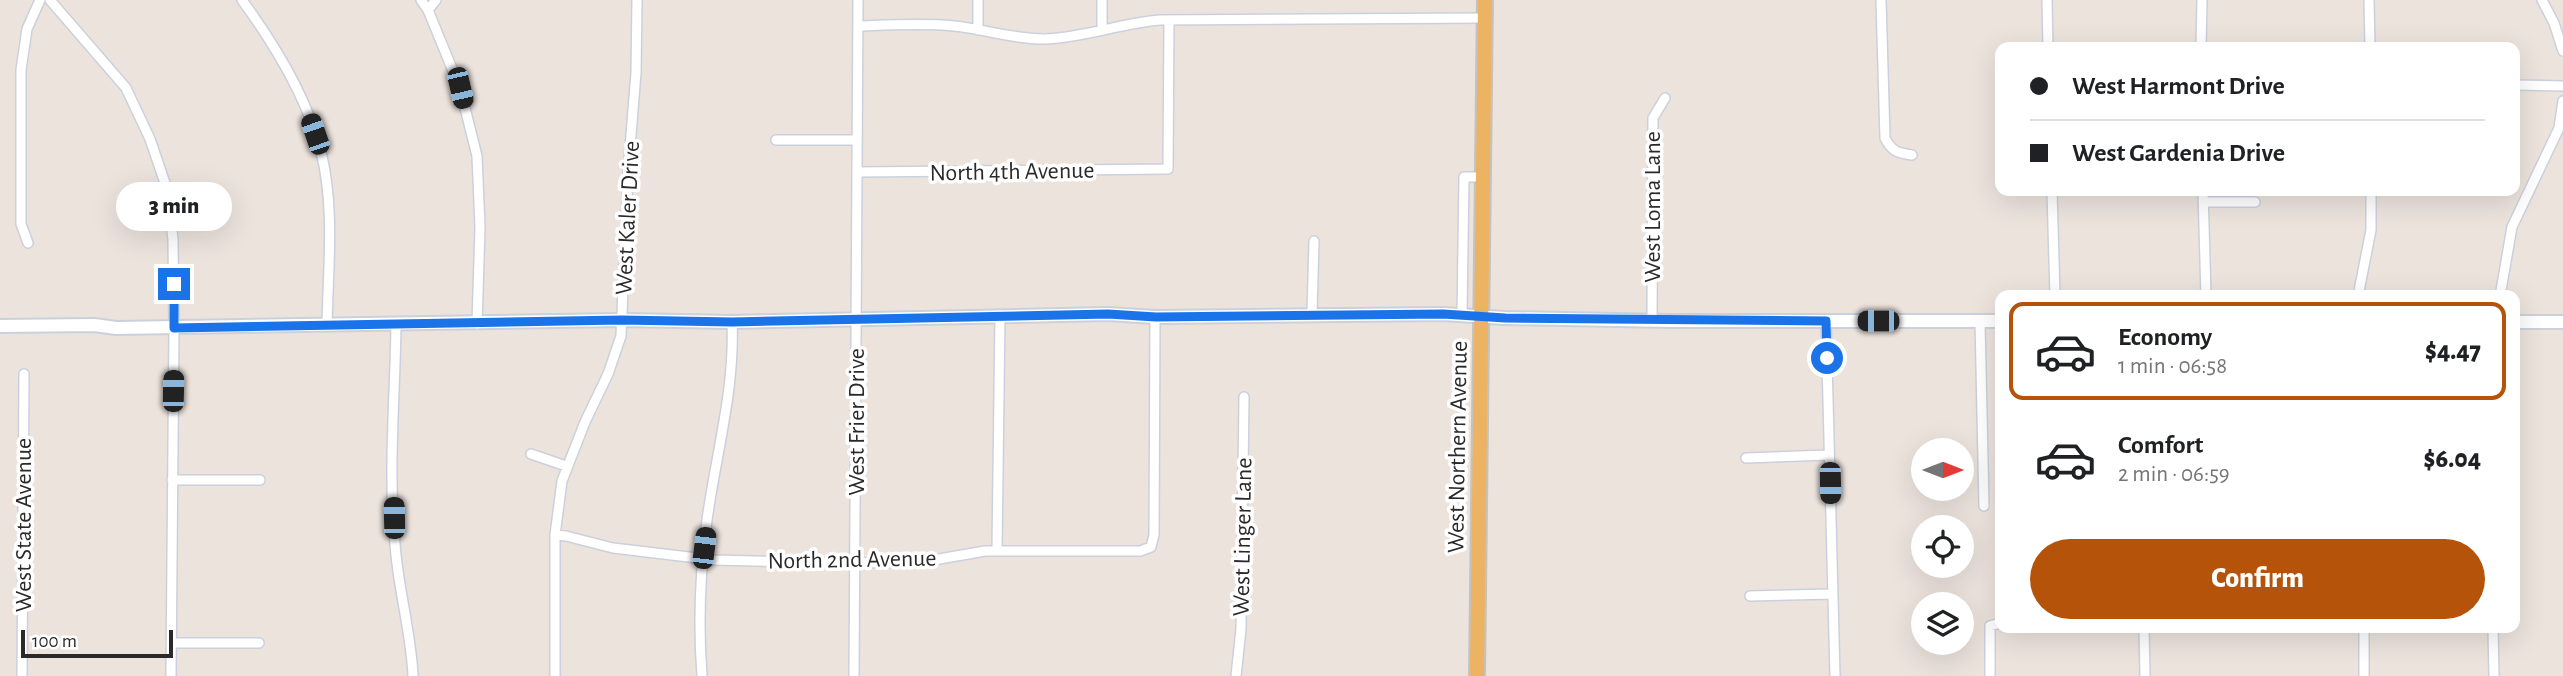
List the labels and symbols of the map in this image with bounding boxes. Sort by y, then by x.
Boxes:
car [446,65,475,111]
car [299,111,332,157]
street label: West Loma Lane [1641,131,1665,283]
street label: West Kaler Drive [612,140,644,296]
street label: North 4th Avenue [929,159,1095,185]
callout: 3 min [116,182,232,232]
route end [158,268,190,300]
car [1858,311,1900,332]
street label: West Northern Avenue [1444,341,1472,553]
route start [1811,342,1843,374]
street label: West Frier Drive [845,348,869,496]
car [163,370,184,412]
street label: West State Avenue [12,438,36,612]
north arrow [1911,438,1974,500]
street label: West Linger Lane [1230,457,1256,617]
car [1820,462,1841,504]
car [384,497,405,539]
car [692,526,717,570]
street label: North 2nd Avenue [767,547,937,573]
scale bar [21,627,173,659]

